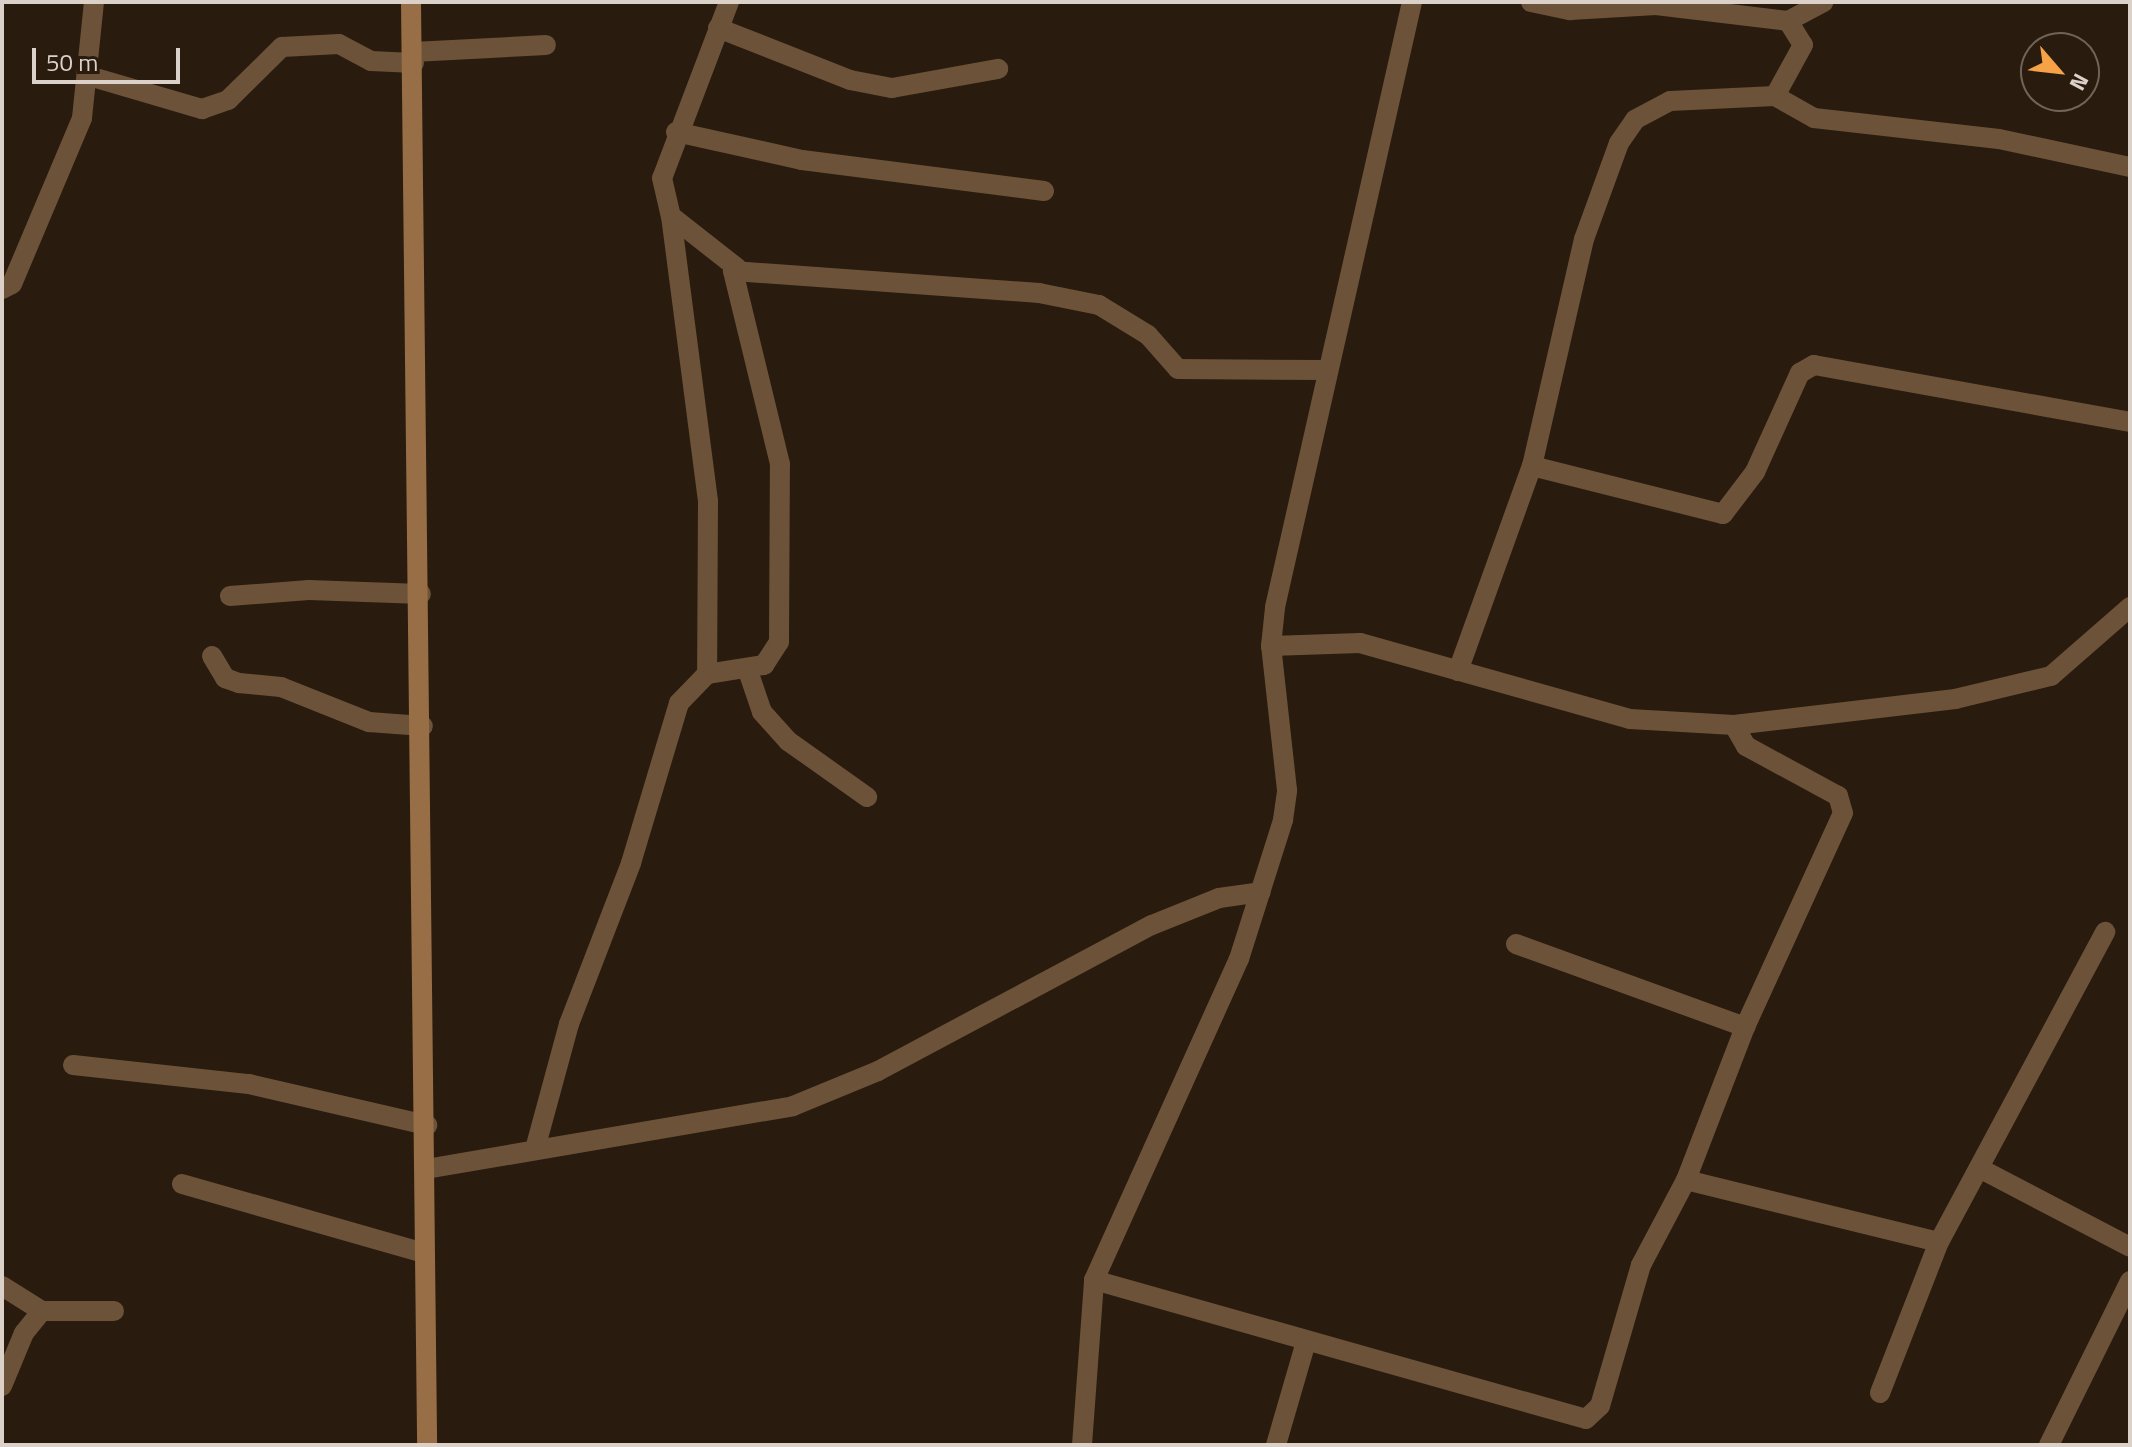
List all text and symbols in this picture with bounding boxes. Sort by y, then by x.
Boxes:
scale bar [36,32,184,82]
north arrow [2020,32,2100,112]
text: 50 m [46,44,98,80]
text: N [2061,68,2098,97]

